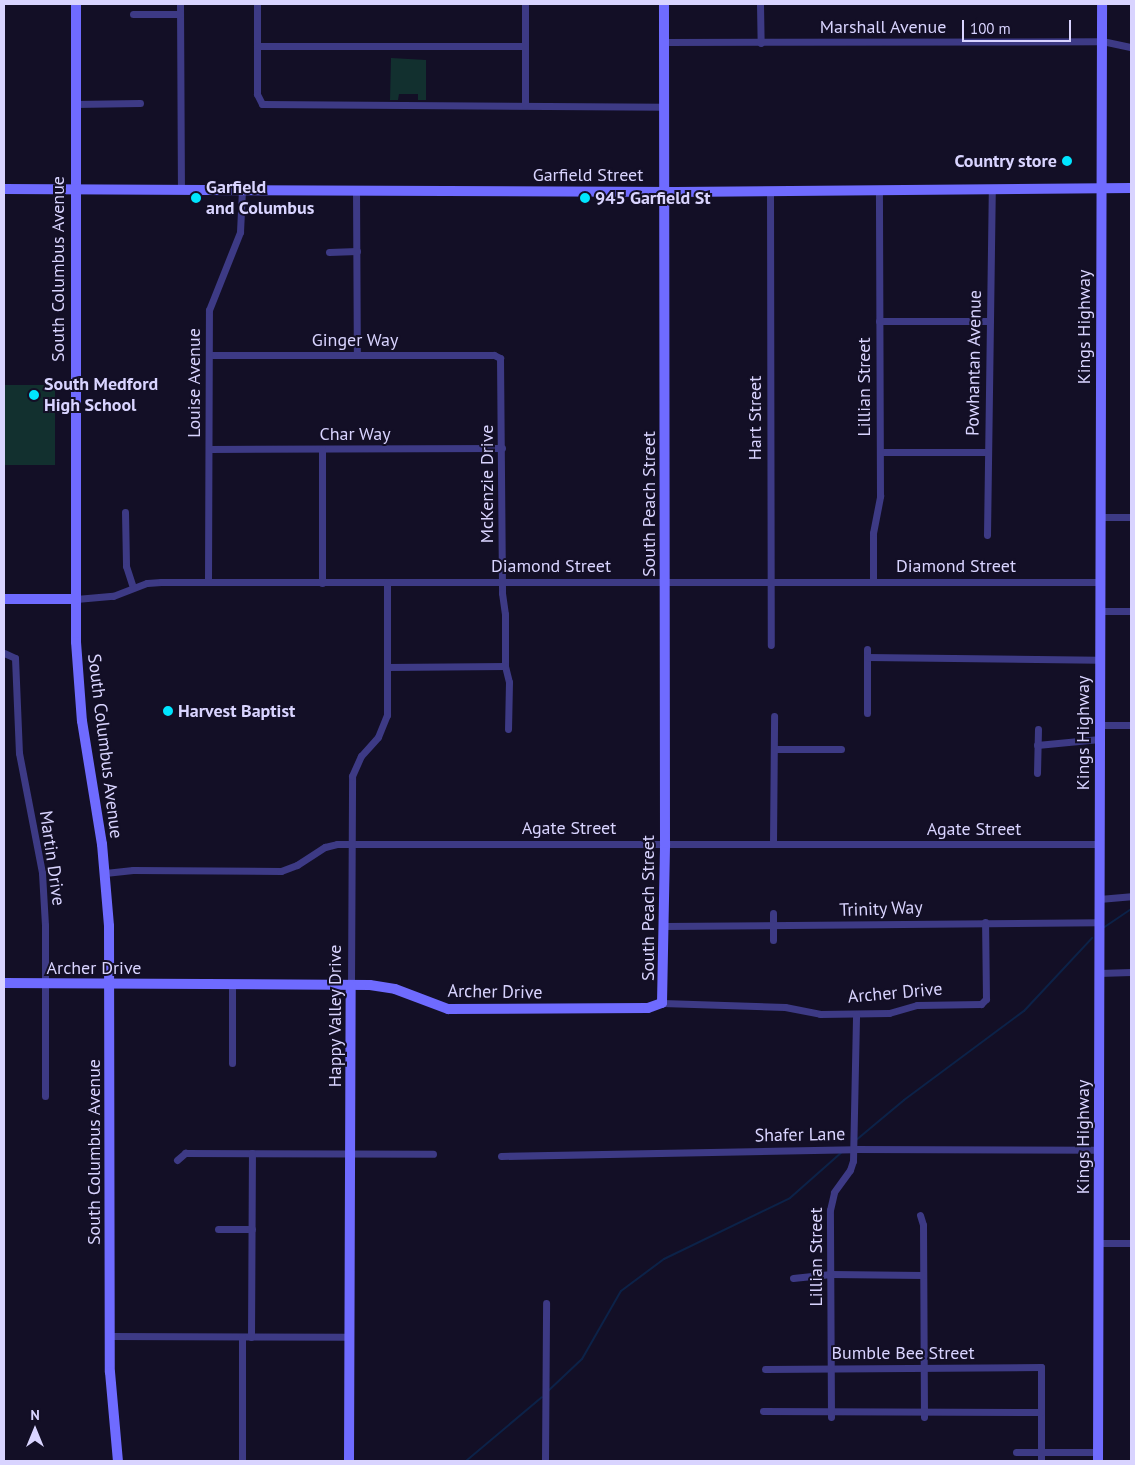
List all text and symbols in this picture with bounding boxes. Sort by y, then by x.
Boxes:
scale bar [965,10,1074,42]
street label: Marshall Avenue [819,16,947,38]
text: 100 m [970,19,1011,38]
place label: Country store [954,150,1057,172]
marker: Country store [1061,155,1073,167]
street label: Garfield Street [533,164,643,186]
street label: South Columbus Avenue [47,176,69,362]
place label: Garfield and Columbus [206,177,314,220]
place label: 945 Garfield St [595,187,711,209]
marker: Garfield and Columbus [190,192,202,204]
marker: 945 Garfield St [579,192,591,204]
street label: Kings Highway [1073,270,1095,384]
street label: Powhantan Avenue [962,290,986,436]
street label: Louise Avenue [183,328,205,438]
street label: Ginger Way [312,329,398,351]
street label: Lillian Street [853,337,875,437]
place label: South Medford High School [44,374,158,416]
street label: Hart Street [744,376,766,460]
marker: South Medford High School [28,389,40,401]
street label: Char Way [319,423,391,445]
street label: McKenzie Drive [476,425,498,543]
street label: South Peach Street [638,431,660,577]
street label: Diamond Street [491,555,611,577]
street label: Diamond Street [896,555,1016,577]
street label: South Columbus Avenue [83,652,127,840]
street label: Kings Highway [1072,676,1094,790]
place label: Harvest Baptist [178,700,295,722]
marker: Harvest Baptist [162,705,174,717]
street label: Martin Drive [35,809,69,907]
street label: Agate Street [522,817,616,839]
street label: Agate Street [927,818,1021,840]
street label: South Peach Street [637,835,659,981]
street label: Trinity Way [838,897,924,921]
street label: Happy Valley Drive [324,944,346,1088]
street label: Archer Drive [46,957,142,979]
street label: Archer Drive [847,978,943,1008]
street label: Archer Drive [447,980,543,1004]
street label: South Columbus Avenue [83,1059,105,1245]
street label: Kings Highway [1072,1080,1094,1194]
street label: Shafer Lane [754,1123,846,1147]
street label: Lillian Street [805,1207,827,1307]
street label: Bumble Bee Street [831,1342,975,1364]
north arrow [10,1405,60,1455]
text: N [30,1406,40,1424]

